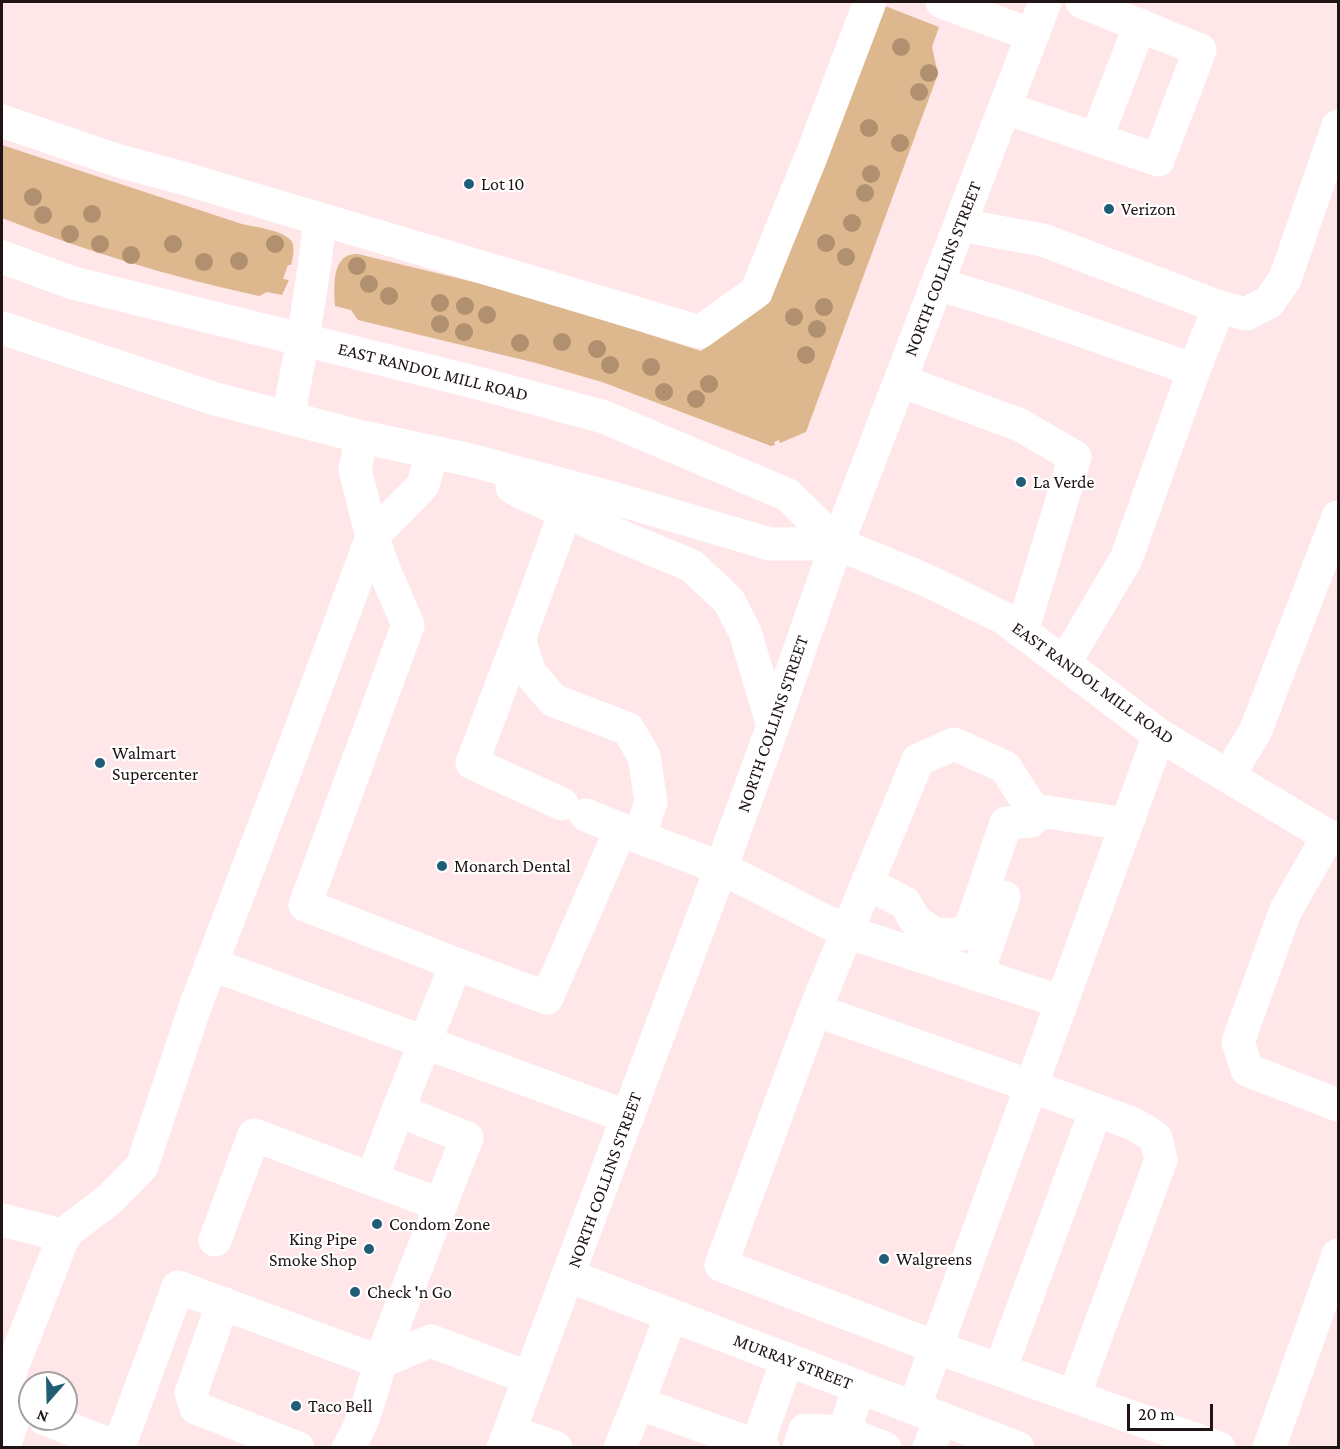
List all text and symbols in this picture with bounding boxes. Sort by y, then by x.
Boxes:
place label: Lot 10 [481,173,524,195]
marker: Lot 10 [462,177,476,191]
street label: NORTH COLLINS STREET [900,179,986,359]
place label: Verizon [1121,198,1176,220]
marker: Verizon [1102,202,1116,216]
street label: EAST RANDOL MILL ROAD [336,338,530,406]
place label: La Verde [1033,471,1095,493]
marker: La Verde [1014,475,1028,489]
street label: EAST RANDOL MILL ROAD [1008,617,1178,749]
street label: NORTH COLLINS STREET [733,633,813,815]
place label: Walmart Supercenter [112,742,198,784]
marker: Walmart Supercenter [93,756,107,770]
place label: Monarch Dental [454,855,571,877]
marker: Monarch Dental [435,859,449,873]
street label: NORTH COLLINS STREET [563,1089,647,1271]
place label: Condom Zone [389,1213,490,1235]
marker: Condom Zone [370,1217,384,1231]
place label: King Pipe Smoke Shop [269,1228,357,1270]
marker: King Pipe Smoke Shop [362,1242,376,1256]
place label: Walgreens [896,1248,972,1270]
marker: Walgreens [877,1252,891,1266]
place label: Check 'n Go [367,1281,452,1303]
marker: Check 'n Go [348,1285,362,1299]
street label: MURRAY STREET [730,1329,856,1395]
north arrow [18,1371,78,1431]
scale bar [1130,1392,1216,1430]
place label: Taco Bell [308,1395,372,1417]
marker: Taco Bell [289,1399,303,1413]
text: 20 m [1138,1404,1175,1424]
text: N [34,1407,50,1426]

